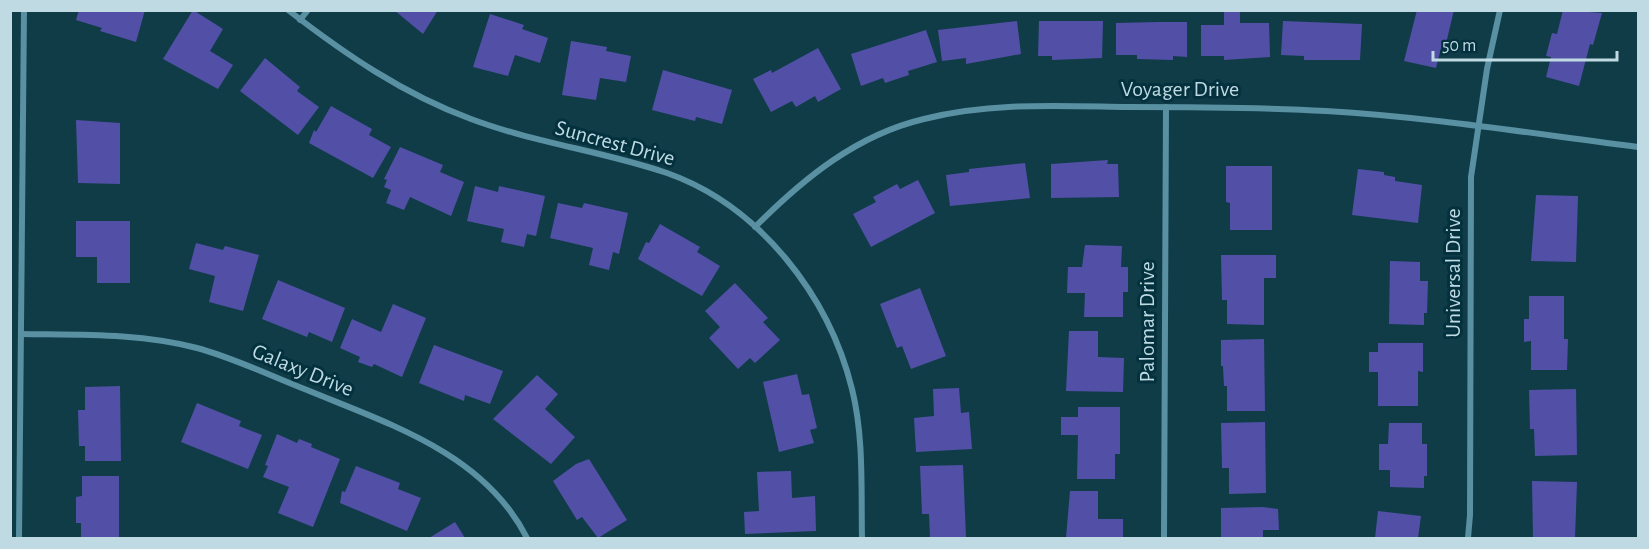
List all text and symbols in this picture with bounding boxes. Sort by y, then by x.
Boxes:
scale bar [1433,24,1618,62]
text: 50 m [1442,37,1476,55]
street label: Voyager Drive [1121,78,1239,100]
street label: Suncrest Drive [553,116,677,170]
street label: Universal Drive [1442,208,1464,338]
street label: Palomar Drive [1136,261,1158,383]
street label: Galaxy Drive [249,340,357,400]

